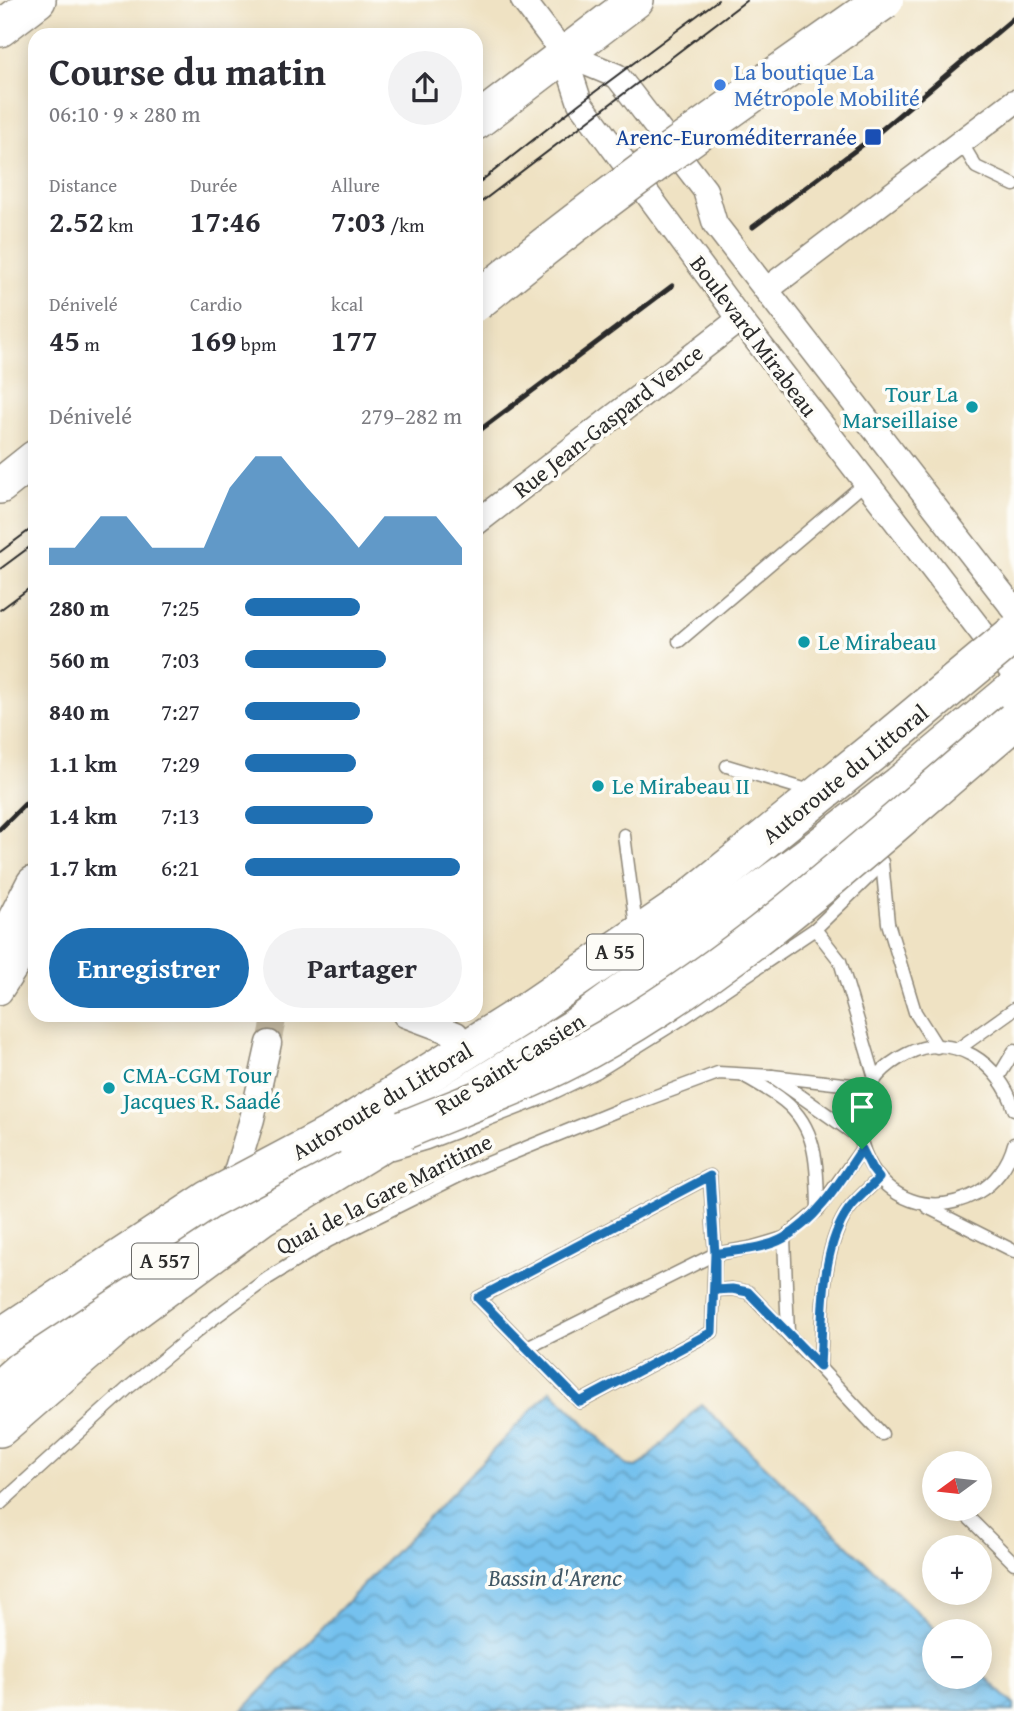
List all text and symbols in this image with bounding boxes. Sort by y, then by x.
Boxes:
text: Course du matin [49,43,326,99]
button: share [388,51,462,125]
place label: La boutique La Métropole Mobilité [734,55,920,114]
marker: La boutique La Métropole Mobilité [712,77,728,93]
text: 06:10 · 9 × 280 m [49,97,201,130]
place label: Arenc-Euroméditerranée [616,120,857,153]
marker: Arenc-Euroméditerranée [863,127,883,147]
text: Distance [49,171,117,199]
text: Durée [190,171,237,199]
text: Allure [331,171,380,199]
text: 2.52 [49,199,104,243]
text: 17:46 [190,199,261,243]
text: 7:03 [331,199,386,243]
text: km [104,211,133,239]
text: /km [386,211,424,239]
street label: Boulevard Mirabeau [683,248,826,424]
text: Dénivelé [49,290,118,318]
text: Cardio [190,290,242,318]
text: kcal [331,290,363,318]
text: 45 [49,318,80,362]
text: 169 [190,318,237,362]
text: 177 [331,318,378,362]
text: m [80,330,100,358]
text: bpm [237,330,276,358]
street label: Rue Jean-Gaspard Vence [506,336,710,505]
place label: Tour La Marseillaise [842,377,958,436]
text: Dénivelé [49,399,132,432]
text: 279–282 m [361,399,462,432]
marker: Tour La Marseillaise [964,399,980,415]
text: 280 m [49,591,110,624]
text: 7:25 [161,591,200,624]
place label: Le Mirabeau [818,625,937,658]
marker: Le Mirabeau [796,634,812,650]
text: 560 m [49,643,110,676]
text: 7:03 [161,643,200,676]
text: 840 m [49,695,110,728]
text: 7:27 [161,695,200,728]
street label: Autoroute du Littoral [754,696,935,851]
text: 1.1 km [49,747,117,780]
text: 7:29 [161,747,200,780]
place label: Le Mirabeau II [612,769,750,802]
marker: Le Mirabeau II [590,778,606,794]
text: 1.4 km [49,799,117,832]
text: 7:13 [161,799,200,832]
text: 1.7 km [49,851,117,884]
text: 6:21 [161,851,200,884]
button: Enregistrer [49,928,249,1008]
button: Partager [263,928,462,1008]
road number: A 55 [587,934,643,970]
street label: Rue Saint-Cassien [429,1004,591,1123]
street label: Autoroute du Littoral [285,1033,478,1168]
place label: CMA-CGM Tour Jacques R. Saadé [120,1058,281,1117]
pin [832,1077,892,1149]
marker: CMA-CGM Tour Jacques R. Saadé [101,1080,117,1096]
icon: arrive [843,1088,881,1126]
street label: Quai de la Gare Maritime [270,1125,498,1262]
road number: A 557 [132,1244,198,1278]
north arrow [922,1451,992,1521]
map controls [922,1451,992,1689]
button: + [922,1535,992,1605]
water label: Bassin d'Arenc [487,1560,622,1595]
button: − [922,1619,992,1689]

